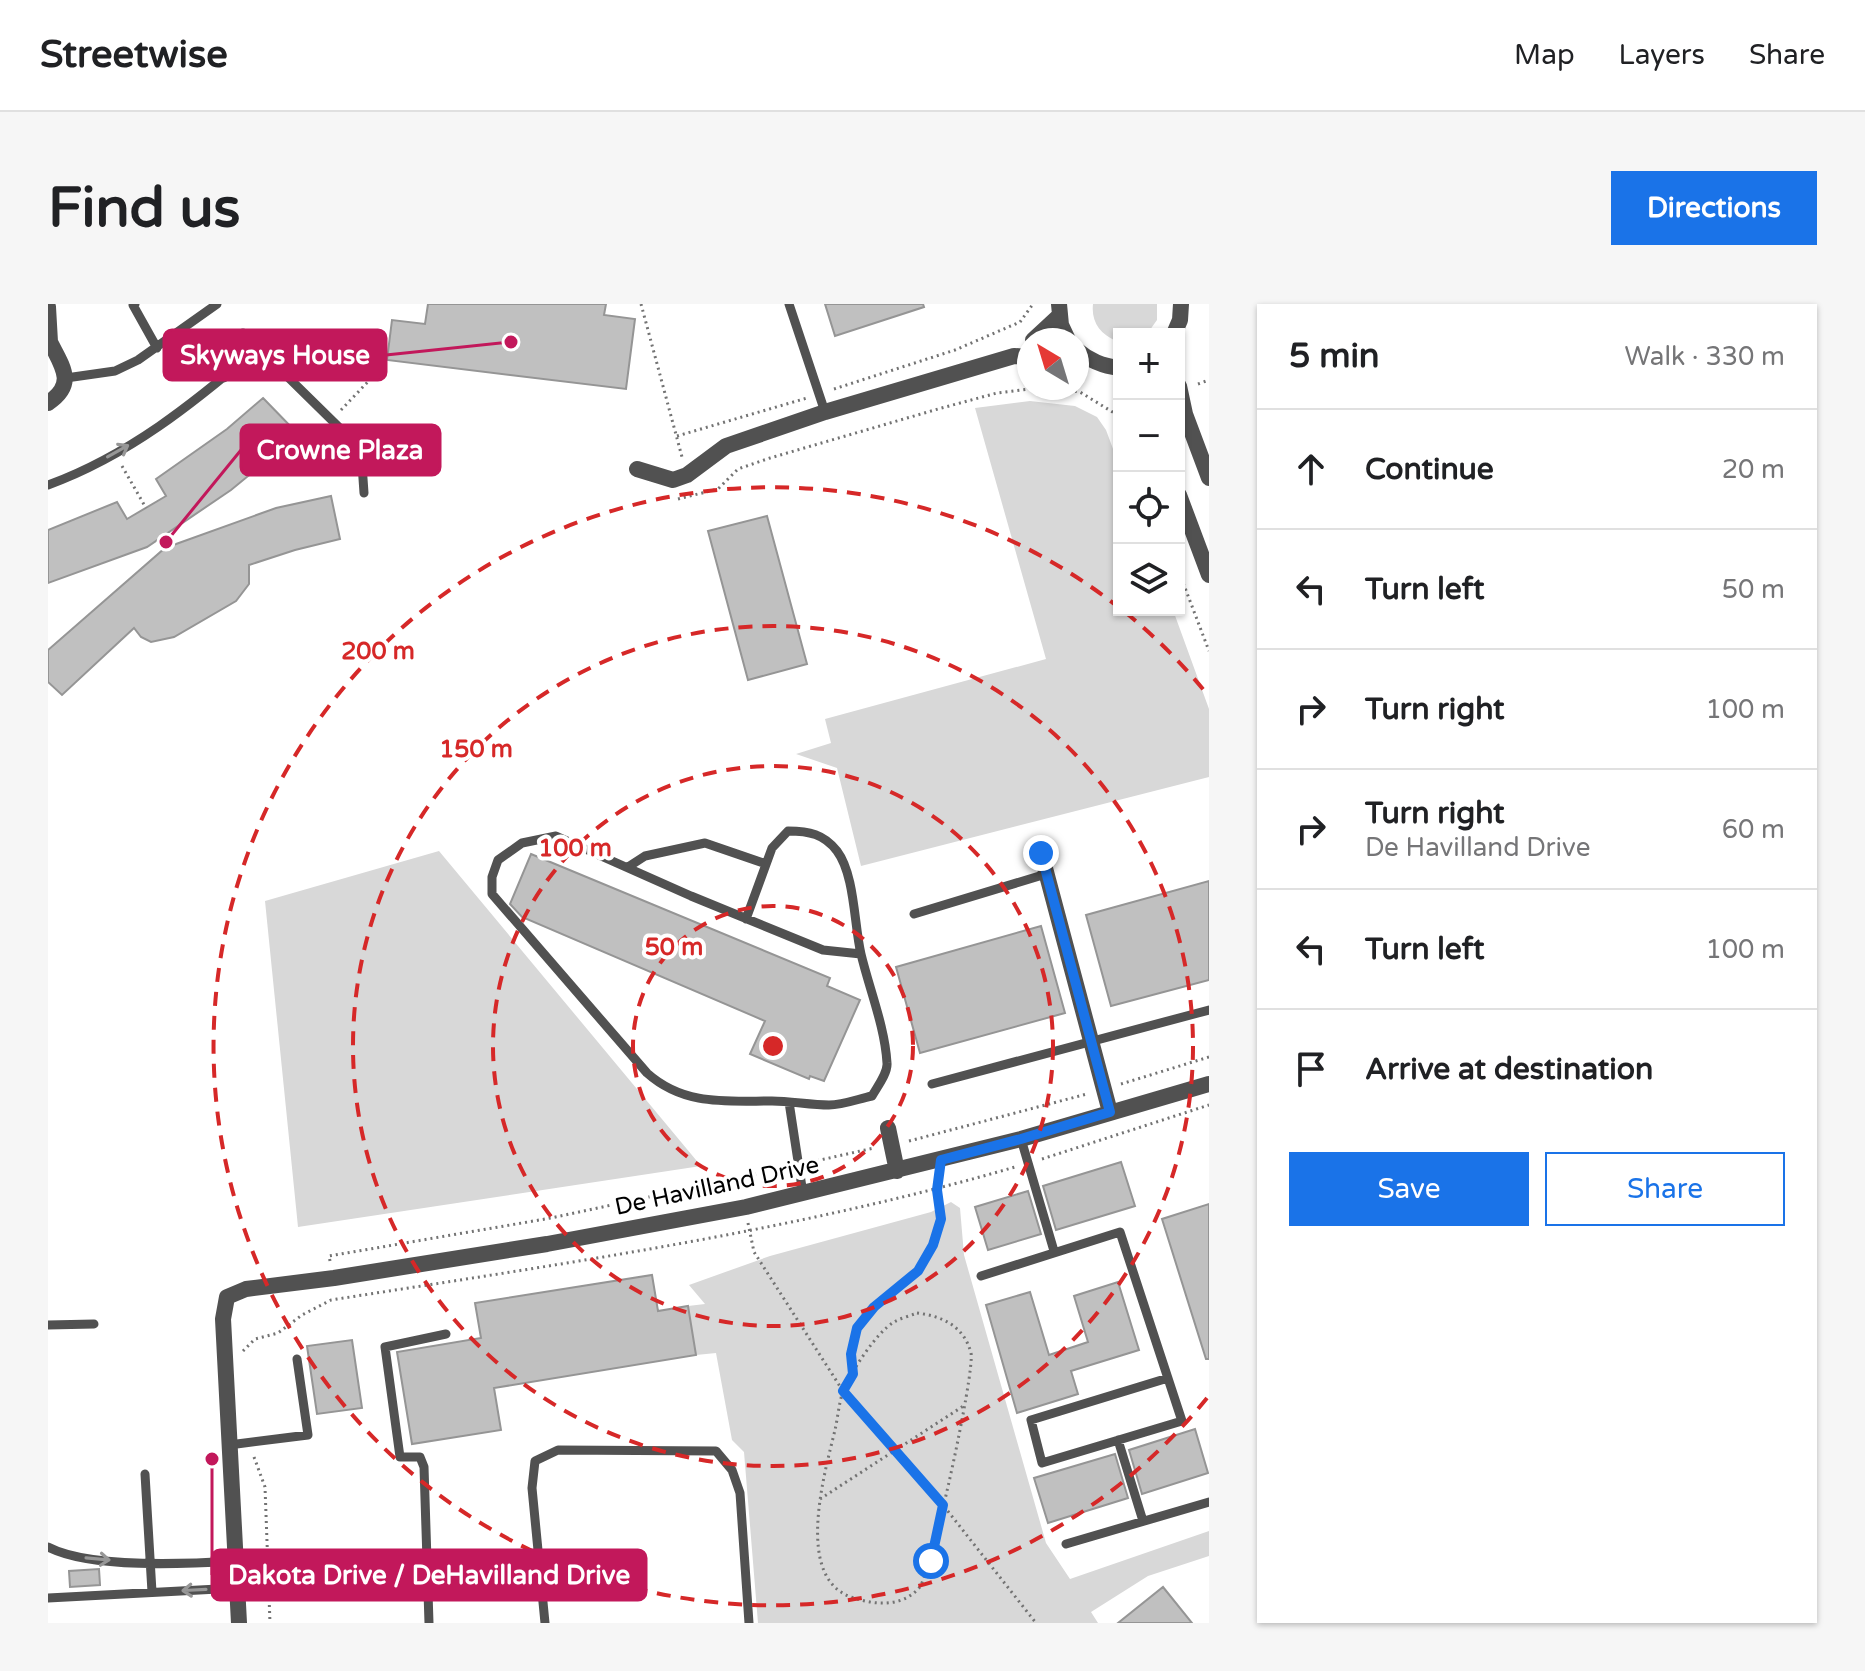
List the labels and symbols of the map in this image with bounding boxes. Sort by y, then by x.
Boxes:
north arrow [1017,328,1089,400]
callout: Skyways House [164,330,386,380]
text: Skyways House [180,340,370,371]
callout: Crowne Plaza [241,425,440,475]
text: Crowne Plaza [257,435,423,466]
one-way arrow [106,443,130,459]
text: 200 m [341,637,415,666]
text: 150 m [439,735,513,764]
text: 100 m [538,834,612,863]
route end [1023,835,1059,871]
text: 50 m [645,933,703,962]
centre of rings [759,1032,787,1060]
street label: De Havilland Drive [612,1150,822,1222]
route start [913,1543,949,1579]
callout: Dakota Drive / DeHavilland Drive [212,1550,646,1600]
one-way arrow [84,1552,111,1567]
text: Dakota Drive / DeHavilland Drive [228,1560,630,1591]
one-way arrow [181,1582,208,1597]

